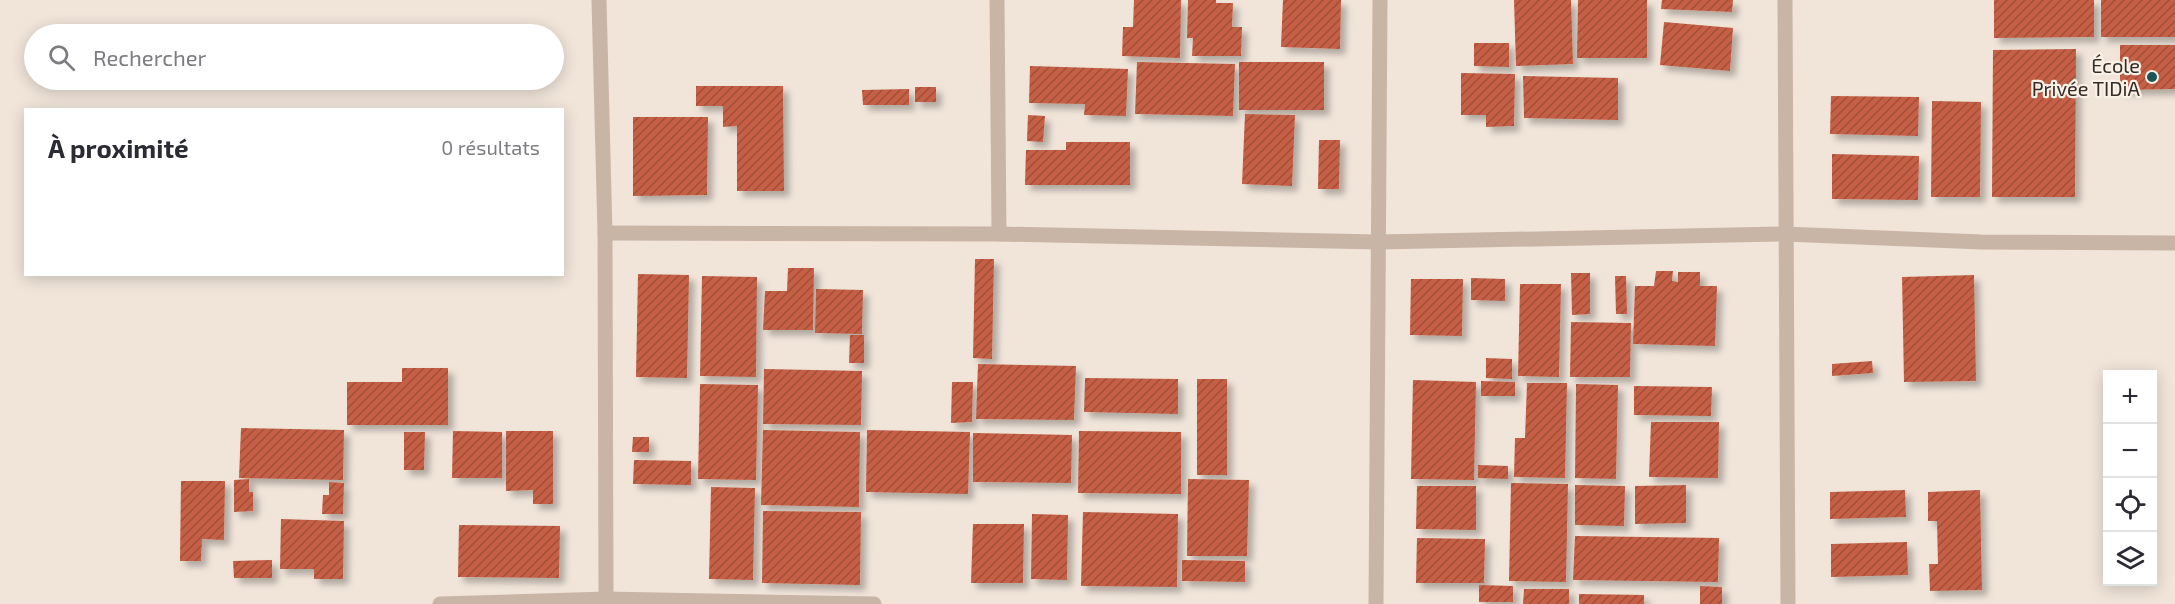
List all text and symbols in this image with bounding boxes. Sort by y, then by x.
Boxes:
search box [24,24,564,90]
icon: search [45,41,78,74]
text: Rechercher [93,44,206,70]
place label: École Privée TIDiA [2032,53,2141,100]
marker: École Privée TIDiA [2145,70,2159,84]
text: À proximité [48,132,189,163]
text: 0 résultats [441,135,540,159]
map controls [2103,370,2157,586]
button: + [2103,370,2157,424]
button: − [2103,424,2157,478]
button: locate [2103,478,2157,532]
button: layers [2103,532,2157,586]

